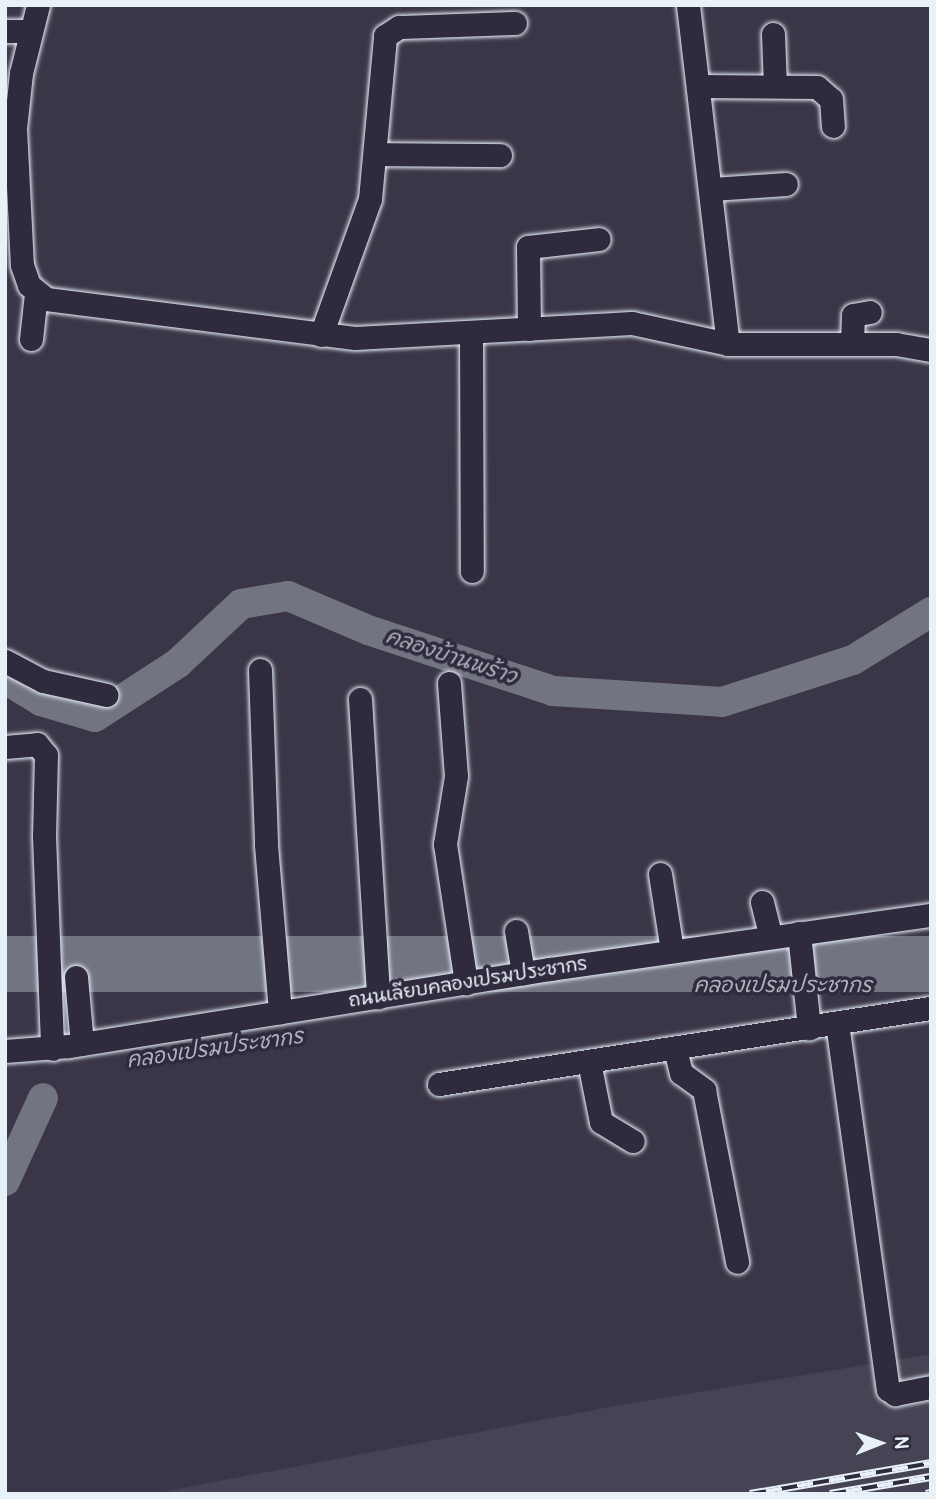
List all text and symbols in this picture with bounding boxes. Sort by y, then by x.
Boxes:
water label: คลองบ้านพร้าว [383,624,519,690]
street label: ถนนเลียบคลองเปรมประชากร [347,953,589,1013]
water label: คลองเปรมประชากร [694,973,872,999]
water label: คลองเปรมประชากร [125,1024,305,1074]
north arrow [845,1408,915,1478]
text: N [889,1436,913,1449]

